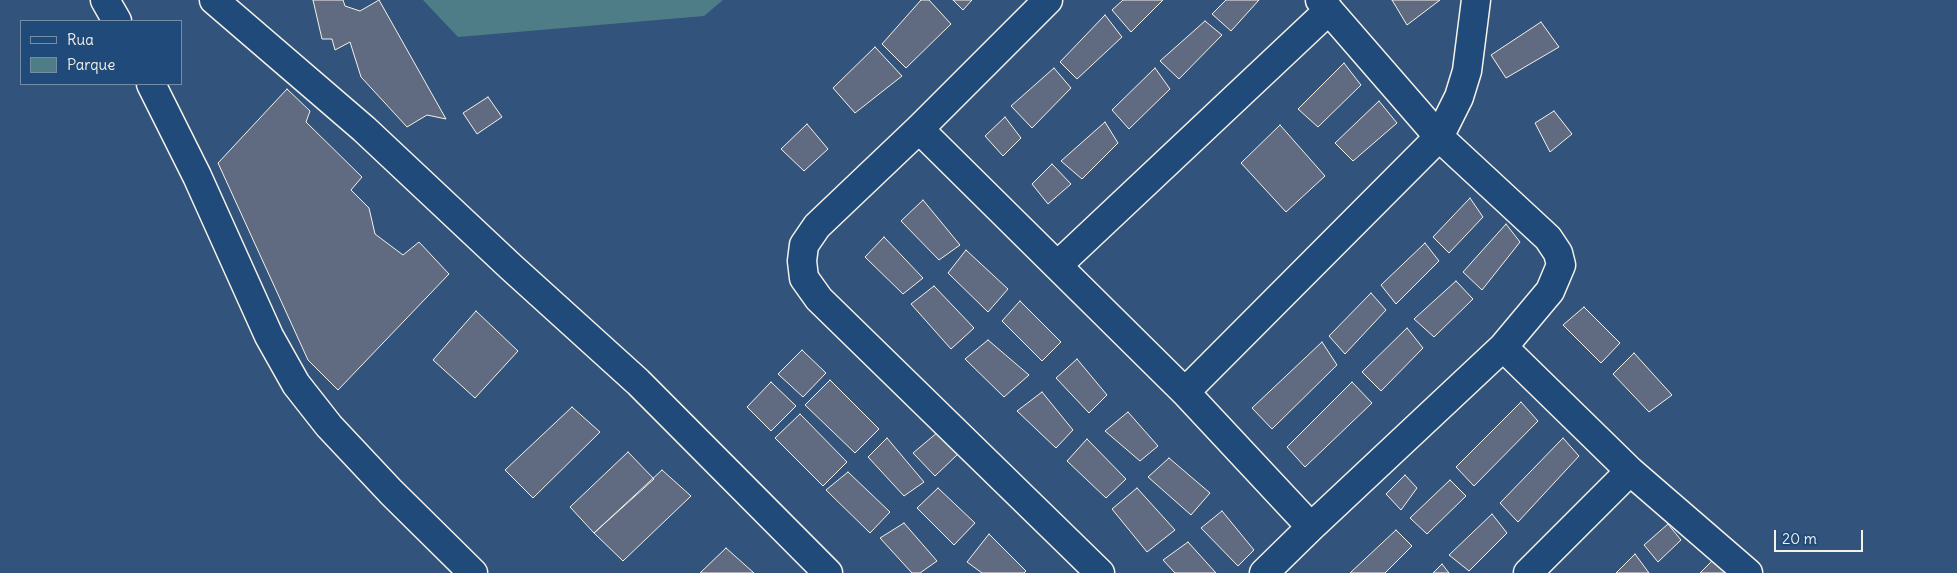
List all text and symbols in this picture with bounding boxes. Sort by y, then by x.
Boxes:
legend [20,20,182,85]
text: Rua [67,30,94,49]
text: Parque [67,55,115,74]
scale bar [1777,520,1866,552]
text: 20 m [1782,529,1817,548]

